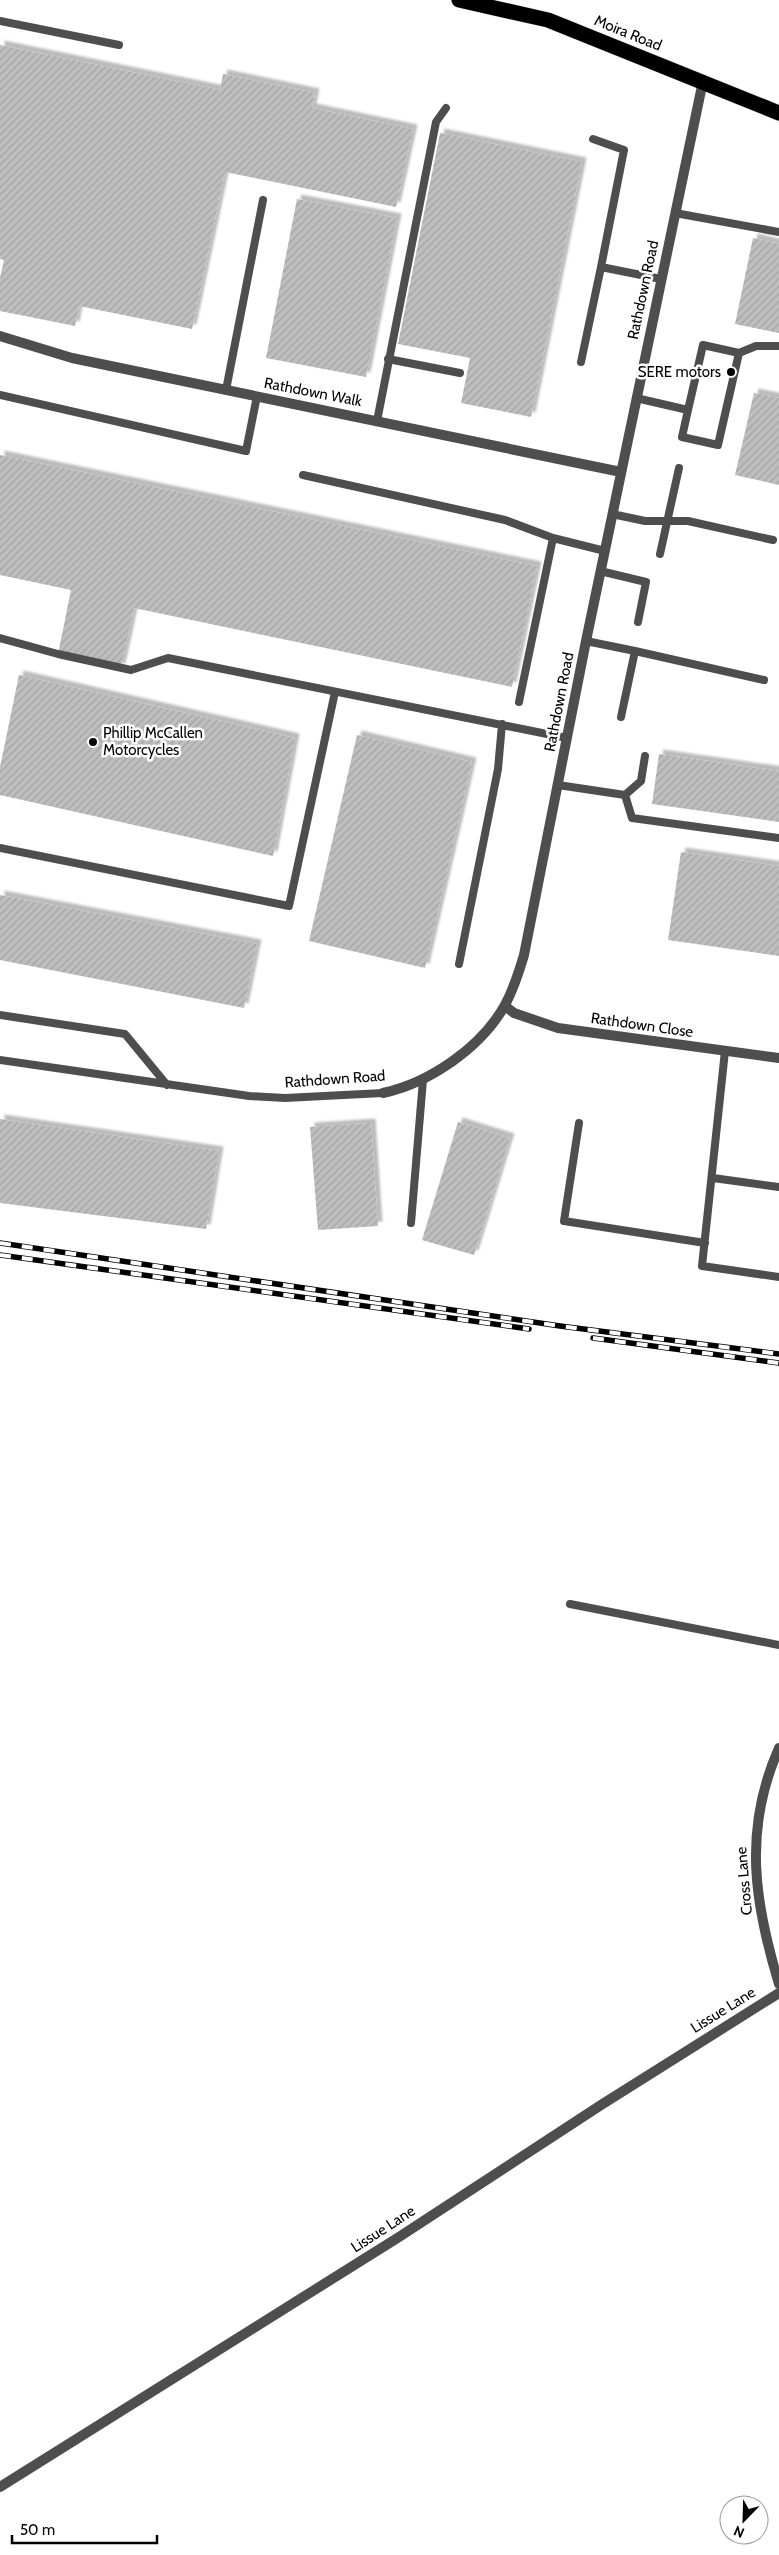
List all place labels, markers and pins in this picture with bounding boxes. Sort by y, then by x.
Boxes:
place label: SERE motors [638,363,721,381]
marker: SERE motors [725,366,737,378]
place label: Phillip McCallen Motorcycles [103,724,203,759]
marker: Phillip McCallen Motorcycles [87,736,99,748]

